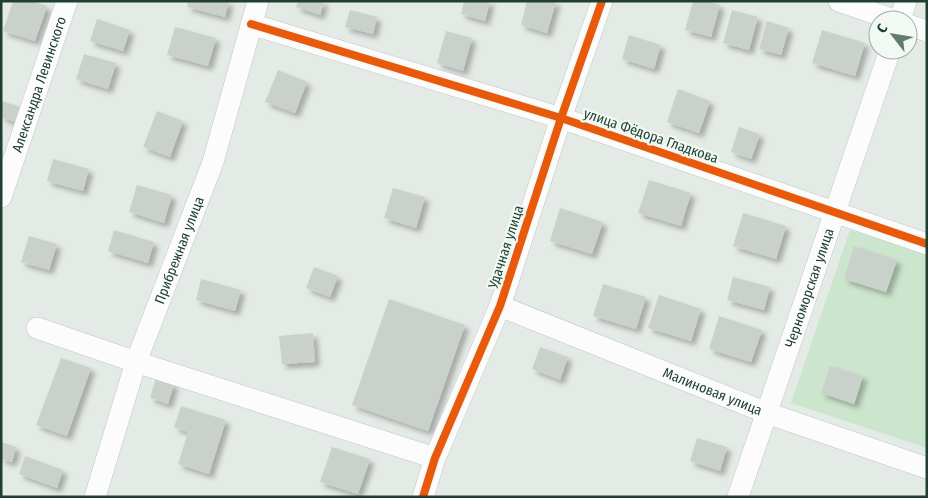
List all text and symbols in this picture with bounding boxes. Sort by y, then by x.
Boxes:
north arrow [868,10,918,60]
street label: Александра Левинского [8,14,70,154]
text: С [873,20,892,36]
street label: улица Фёдора Гладкова [582,105,721,167]
street label: Прибрежная улица [151,194,207,306]
street label: Удачная улица [484,203,528,292]
street label: Черноморская улица [781,226,837,350]
street label: Малиновая улица [660,364,765,419]

